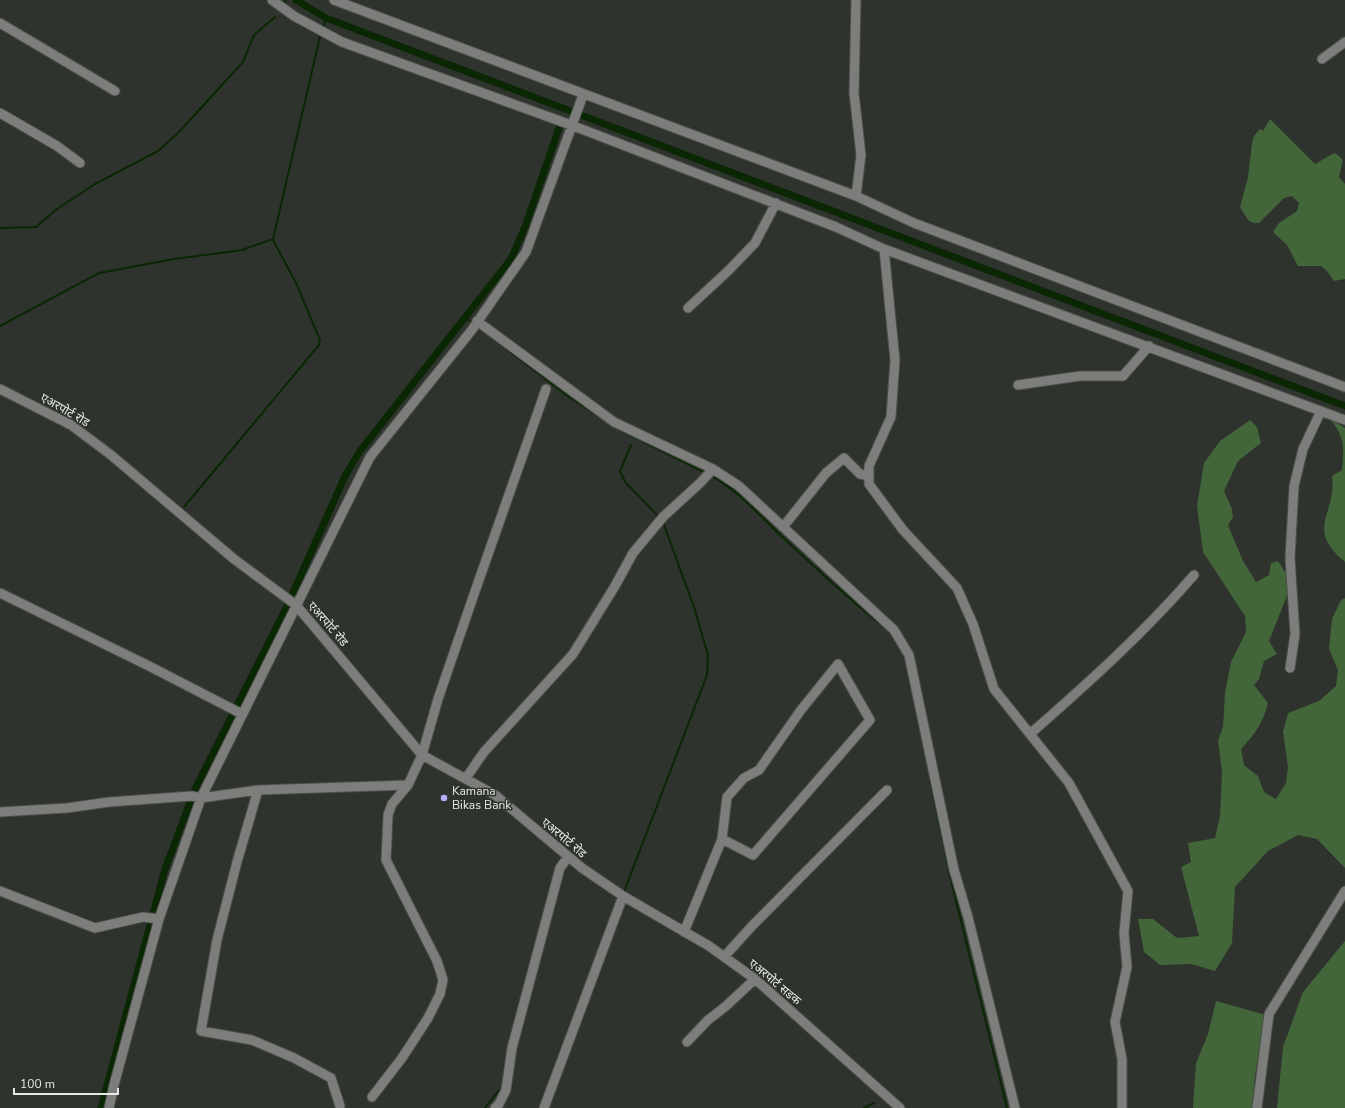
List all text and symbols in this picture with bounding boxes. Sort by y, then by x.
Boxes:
street label: एअरपोर्ट रोड [38,390,93,431]
street label: एअरपोर्ट रोड [304,598,352,650]
place label: Kamana Bikas Bank [452,783,512,813]
marker: Kamana Bikas Bank [439,793,449,803]
street label: एअरपोर्ट रोड [538,814,590,862]
street label: एअरपोर्ट सडक [746,955,805,1009]
scale bar [14,1070,118,1096]
text: 100 m [20,1076,55,1092]

